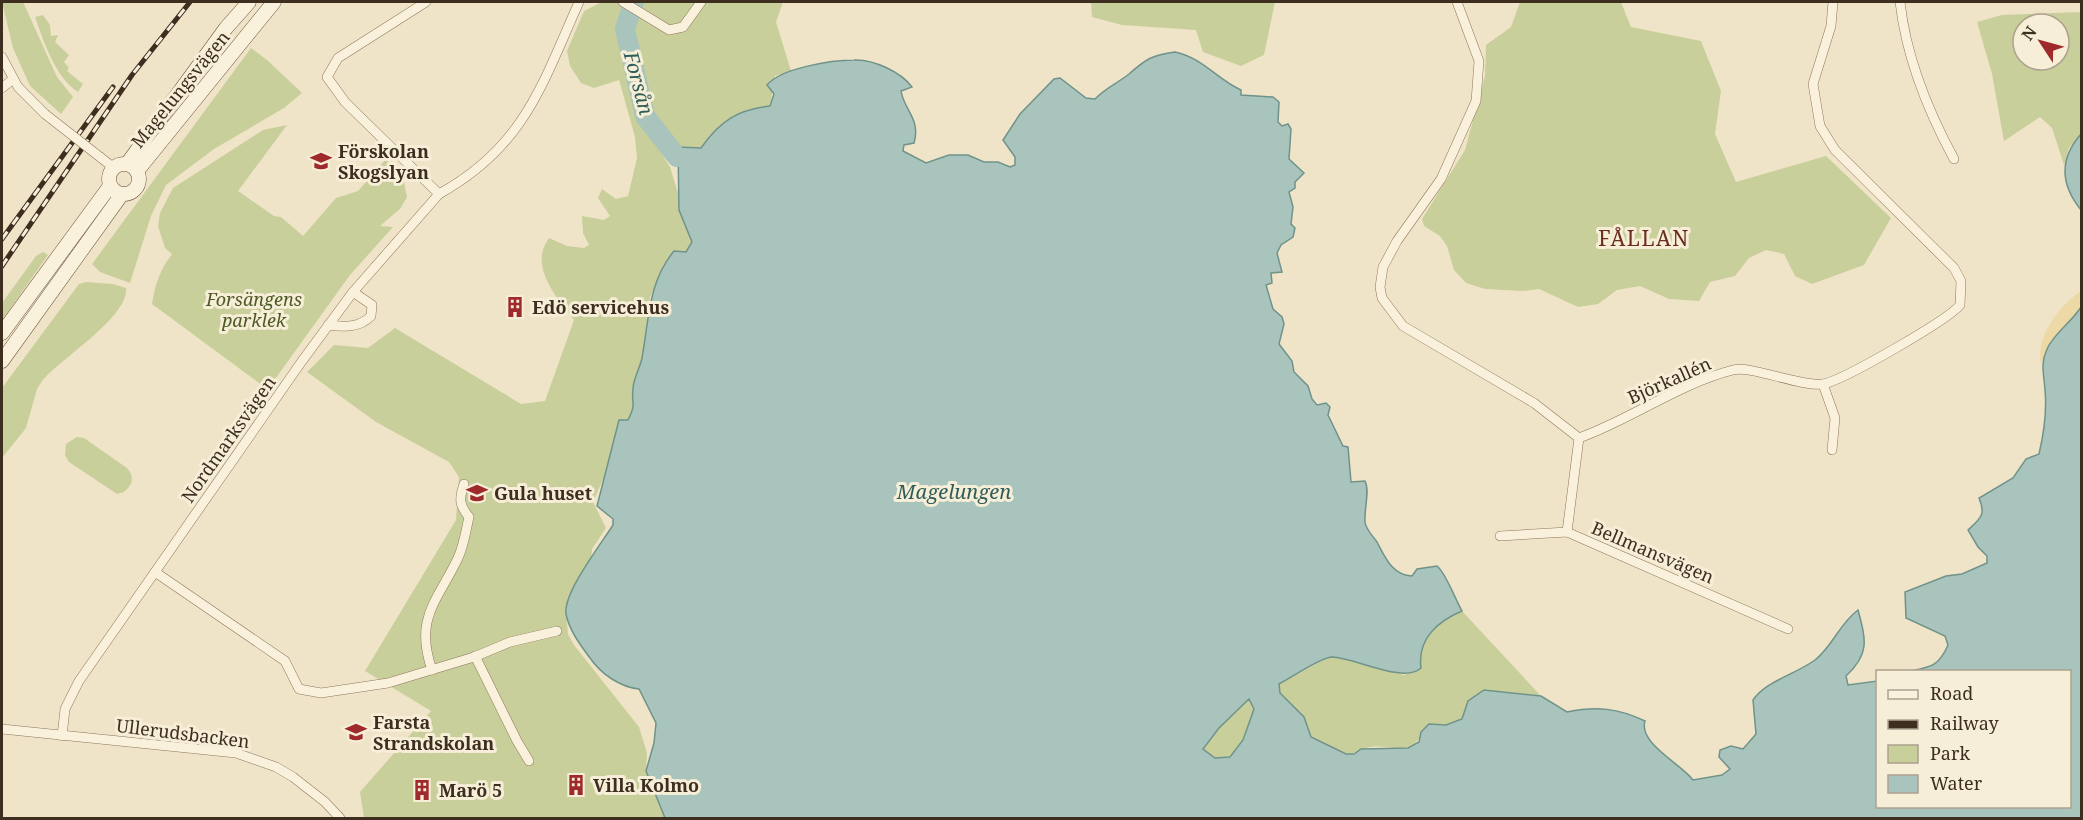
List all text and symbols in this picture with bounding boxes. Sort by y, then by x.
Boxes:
north arrow [2011,12,2071,72]
text: N [2016,21,2042,45]
street label: Magelungsvägen [125,25,235,153]
water label: Forsån [617,47,660,118]
place label: Förskolan Skogslyan [338,139,429,184]
school or university icon: Förskolan Skogslyan [309,149,333,173]
district label: FÅLLAN [1598,224,1690,252]
park label: Forsängens parklek [205,287,302,332]
building icon: Edö servicehus [503,295,527,319]
place label: Edö servicehus [532,295,670,319]
street label: Björkallén [1623,351,1715,409]
street label: Nordmarksvägen [175,371,281,507]
water label: Magelungen [896,478,1011,505]
school or university icon: Gula huset [465,481,489,505]
place label: Gula huset [494,481,592,505]
street label: Bellmansvägen [1588,515,1718,589]
legend [1876,670,2071,808]
text: Road [1930,681,1973,705]
place label: Farsta Strandskolan [373,710,494,755]
text: Railway [1930,711,2000,735]
street label: Ullerudsbacken [115,713,251,753]
school or university icon: Farsta Strandskolan [344,720,368,744]
text: Park [1930,741,1970,765]
text: Water [1930,771,1983,795]
building icon: Villa Kolmo [564,773,588,797]
place label: Villa Kolmo [593,773,699,797]
building icon: Marö 5 [410,778,434,802]
place label: Marö 5 [439,778,502,802]

